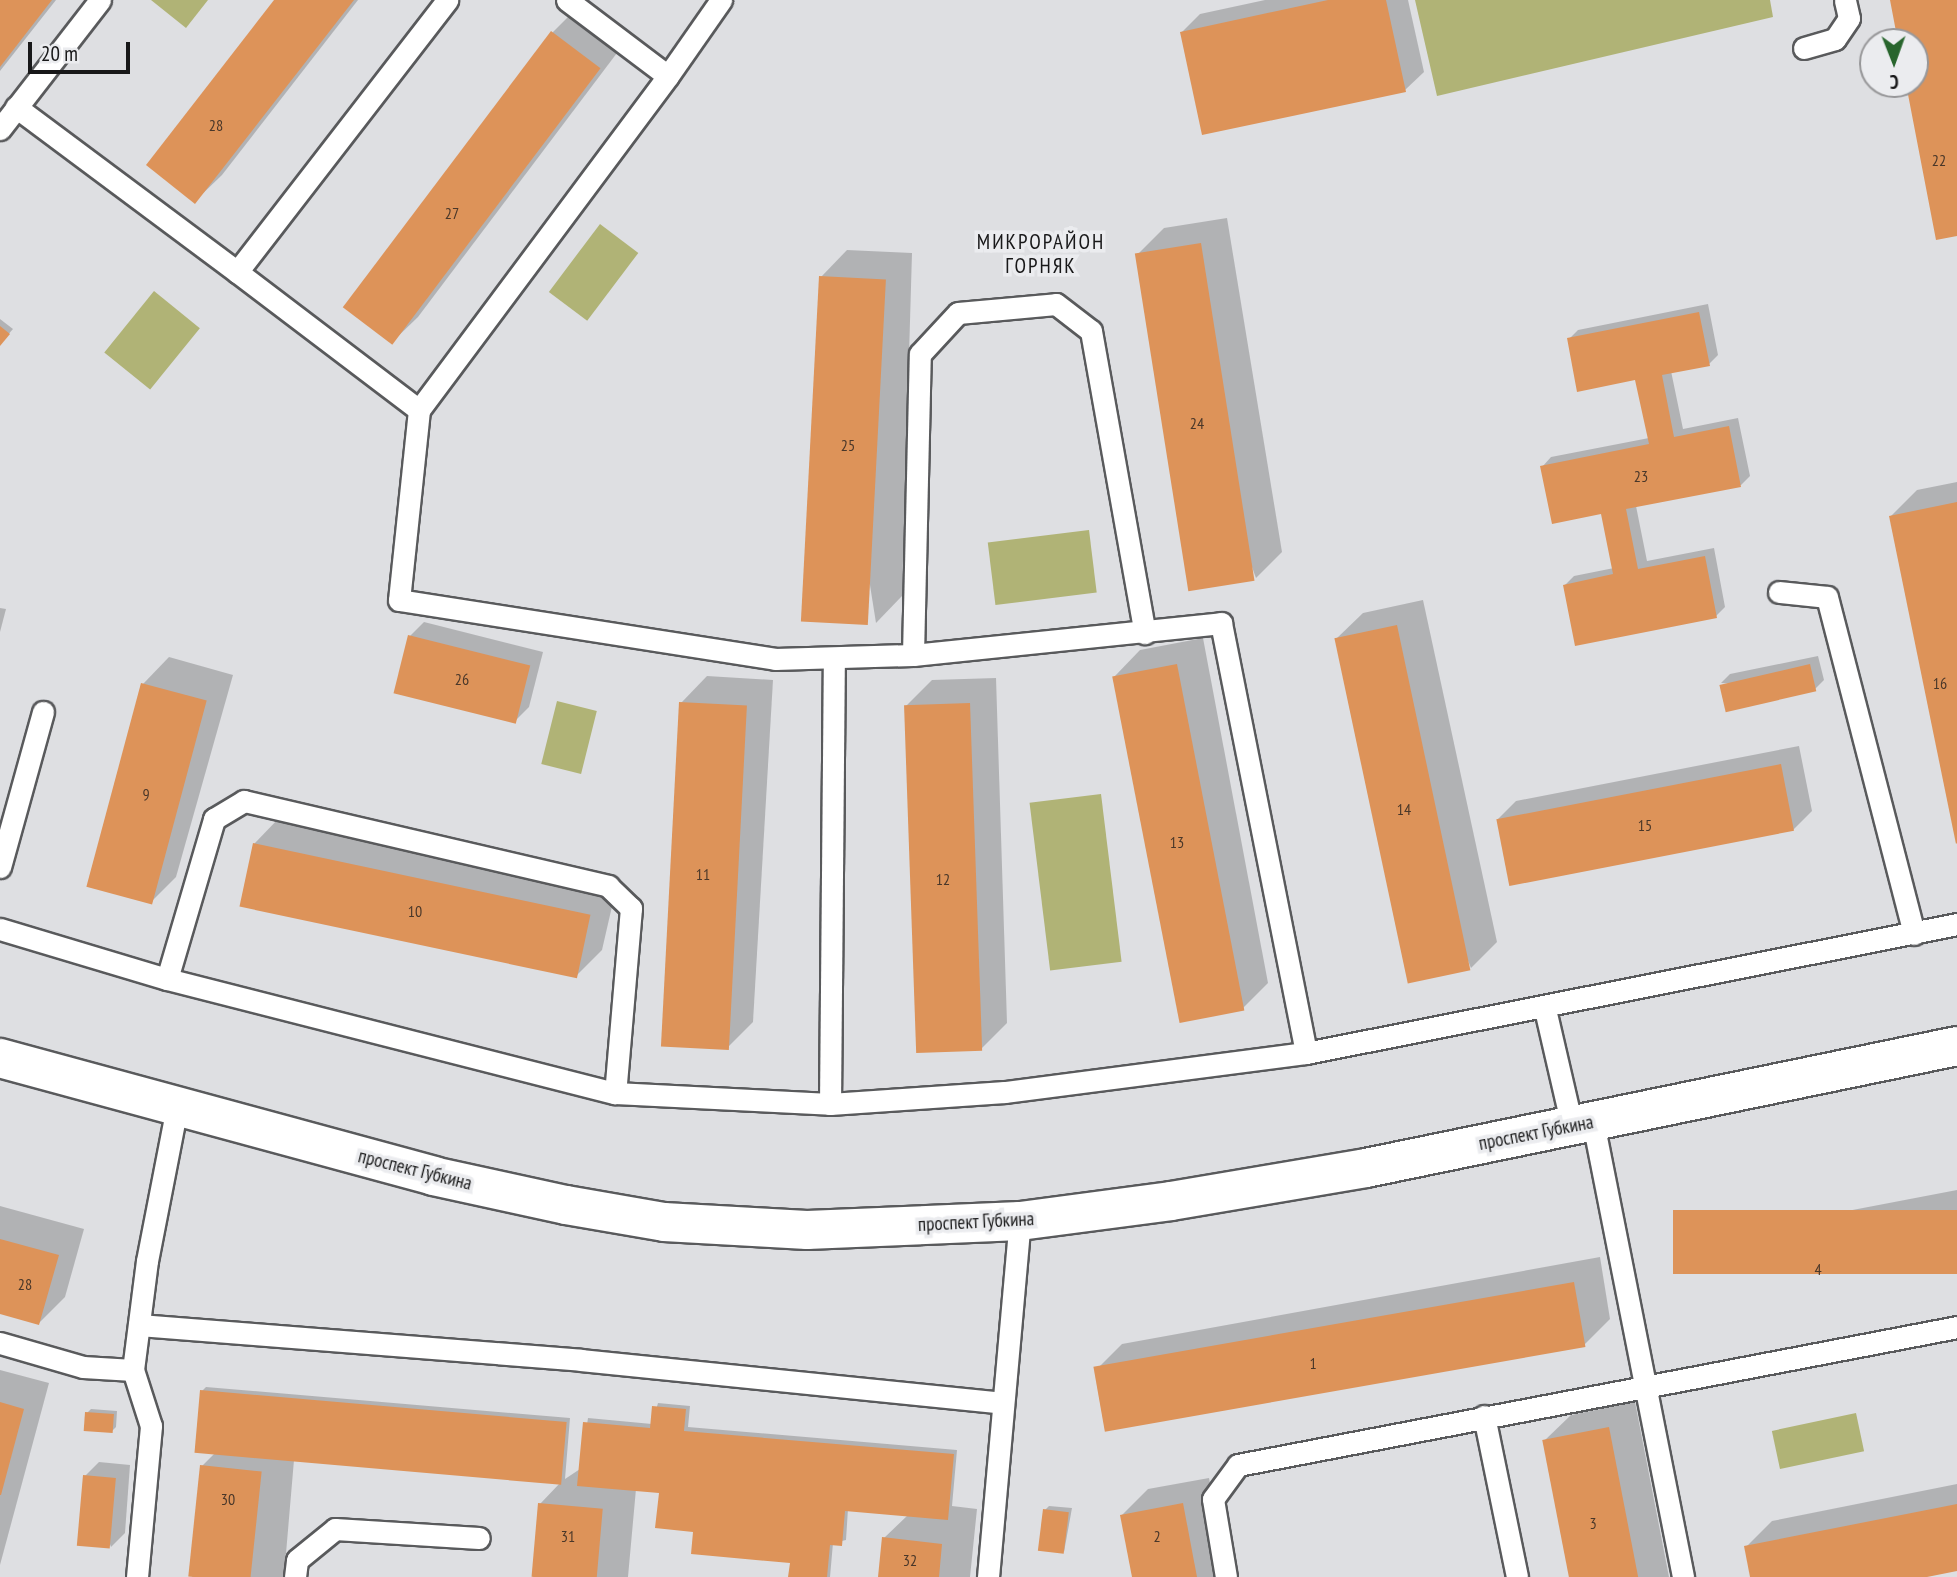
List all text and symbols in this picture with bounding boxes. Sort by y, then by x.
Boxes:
scale bar [32,28,133,72]
north arrow [1859,28,1929,98]
text: 20 m [41,40,78,67]
text: С [1890,70,1899,94]
house number: 28 [209,115,223,135]
house number: 22 [1932,150,1946,170]
house number: 27 [445,203,459,223]
district label: МИКРОРАЙОН ГОРНЯК [978,229,1104,279]
house number: 24 [1190,413,1204,433]
house number: 25 [841,435,855,455]
house number: 23 [1634,466,1648,486]
house number: 26 [455,669,469,689]
house number: 16 [1933,673,1947,693]
house number: 9 [142,784,150,804]
house number: 14 [1397,799,1411,819]
house number: 15 [1638,815,1652,835]
house number: 13 [1170,832,1184,852]
house number: 11 [696,864,710,884]
house number: 12 [936,869,950,889]
house number: 10 [408,901,422,921]
street label: проспект Губкина [1476,1111,1596,1155]
street label: проспект Губкина [356,1145,474,1195]
street label: проспект Губкина [917,1208,1035,1236]
house number: 4 [1814,1259,1822,1279]
house number: 28 [18,1274,32,1294]
house number: 1 [1309,1353,1317,1373]
house number: 30 [221,1489,235,1509]
house number: 3 [1589,1513,1597,1533]
house number: 31 [561,1526,575,1546]
house number: 2 [1153,1526,1161,1546]
house number: 32 [903,1550,917,1570]

